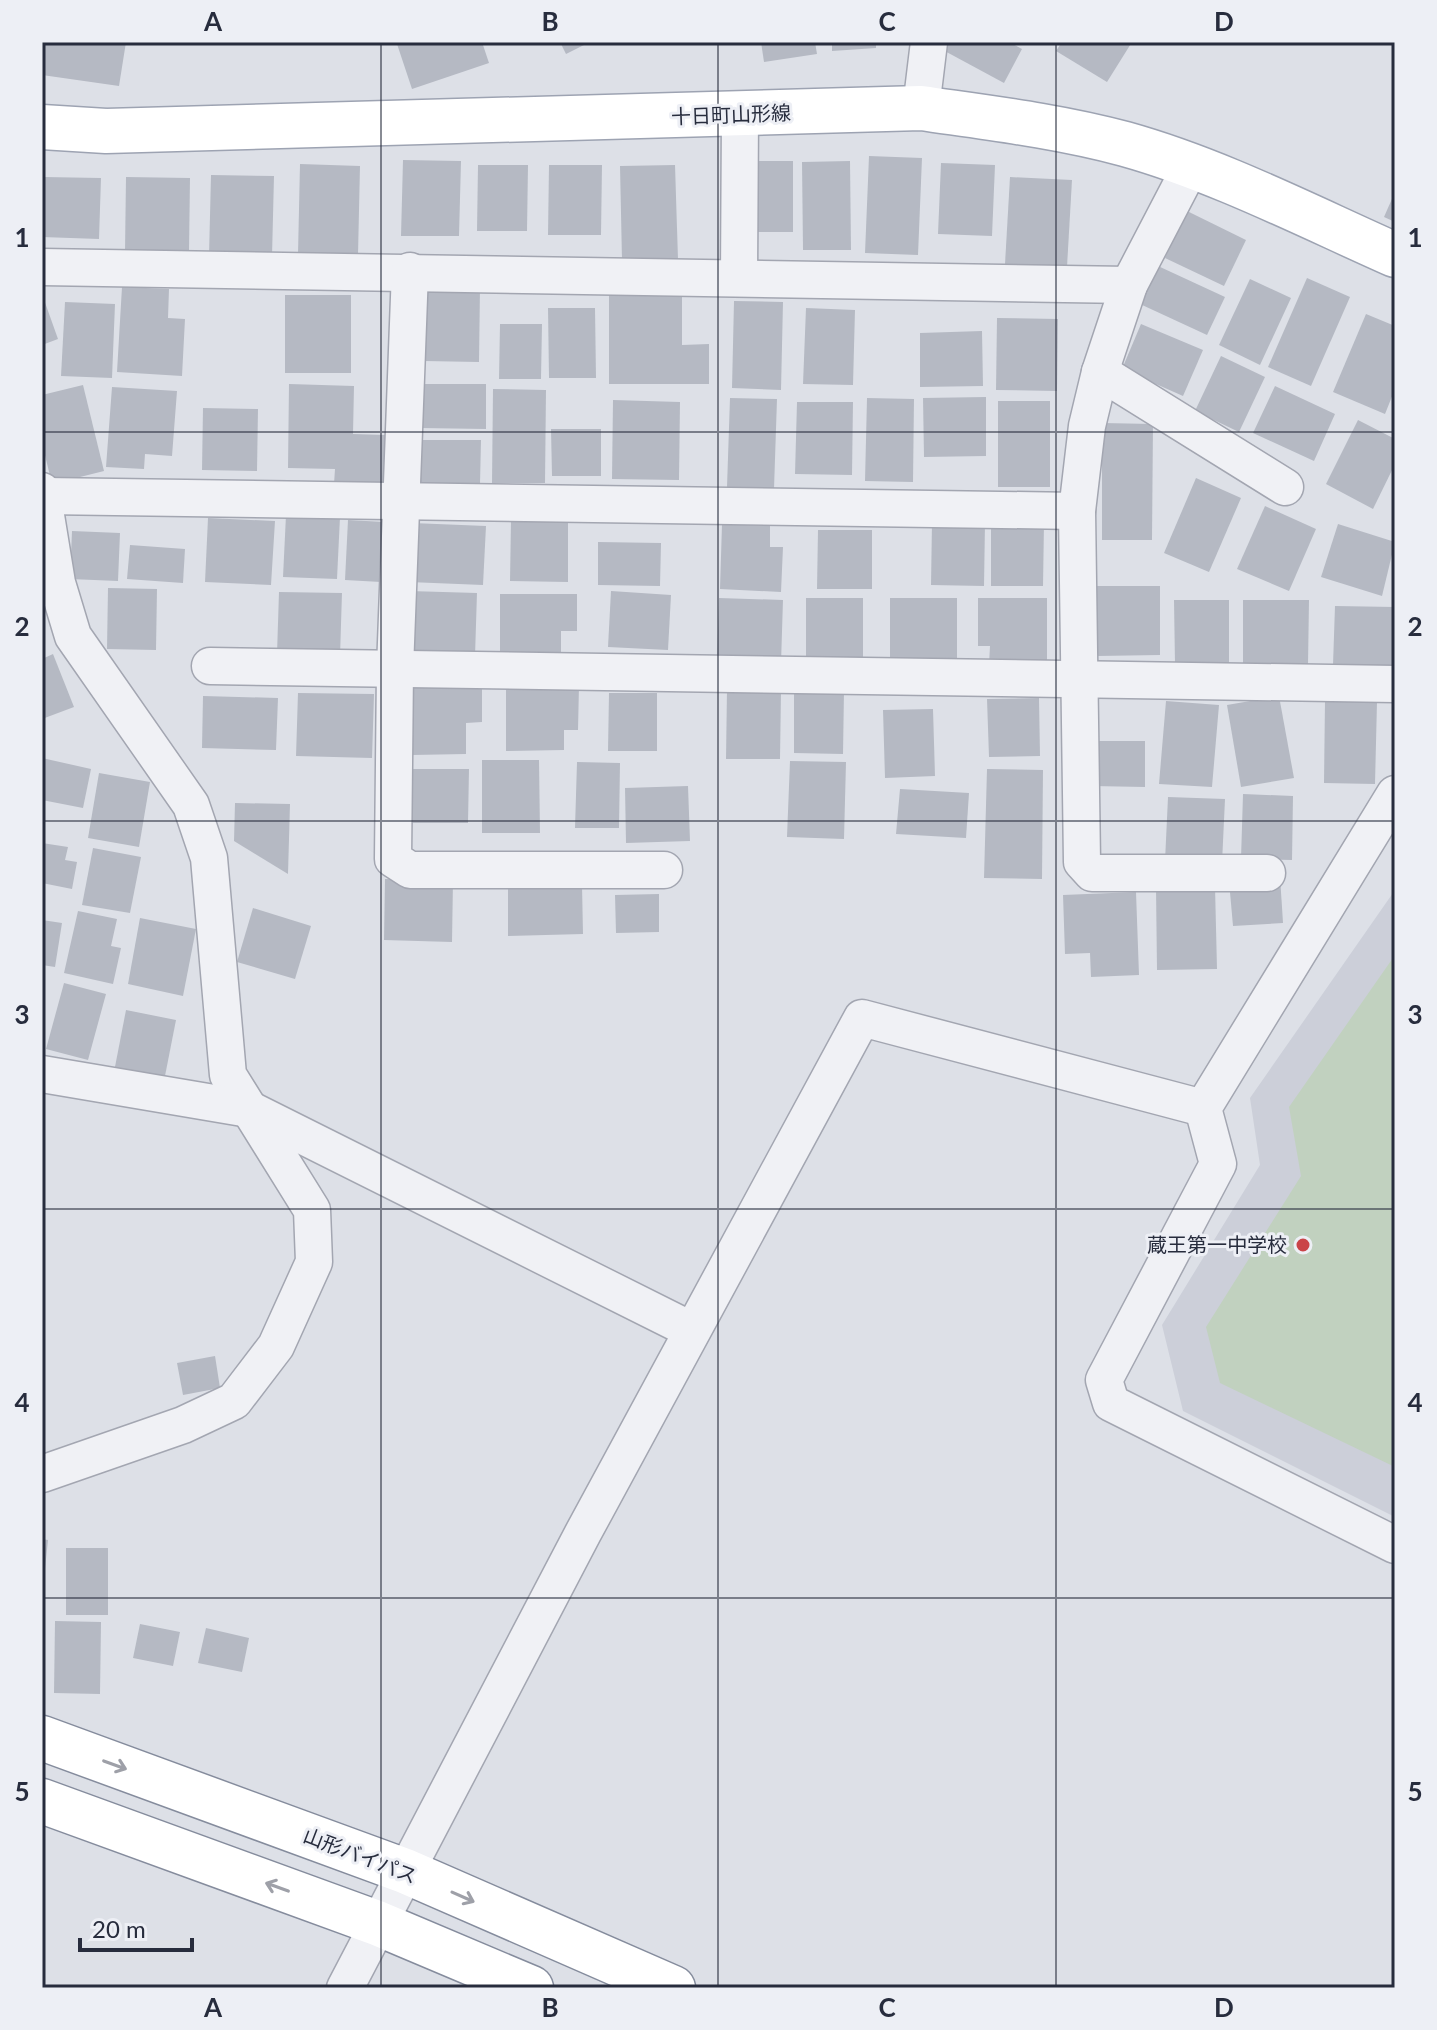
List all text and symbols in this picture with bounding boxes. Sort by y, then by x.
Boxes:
text: A [203,5,223,37]
text: B [541,5,559,37]
text: C [878,5,896,37]
text: D [1214,5,1234,37]
street label: 十日町山形線 [671,100,791,128]
text: 1 [14,221,30,253]
text: 1 [1407,221,1423,253]
text: 2 [14,610,30,642]
text: 2 [1407,610,1423,642]
text: 3 [14,998,30,1030]
text: 3 [1407,998,1423,1030]
place label: 蔵王第一中学校 [1147,1232,1287,1256]
marker: 蔵王第一中学校 [1294,1236,1312,1254]
text: 4 [14,1386,30,1418]
text: 4 [1407,1386,1423,1418]
one-way arrow [102,1759,127,1773]
text: 5 [14,1775,30,1807]
text: 5 [1407,1775,1423,1807]
street label: 山形バイパス [300,1822,420,1888]
one-way arrow [265,1879,290,1893]
one-way arrow [450,1890,475,1905]
scale bar [80,1902,192,1952]
text: 20 m [92,1914,146,1943]
text: A [203,1991,223,2023]
text: B [541,1991,559,2023]
text: C [878,1991,896,2023]
text: D [1214,1991,1234,2023]

